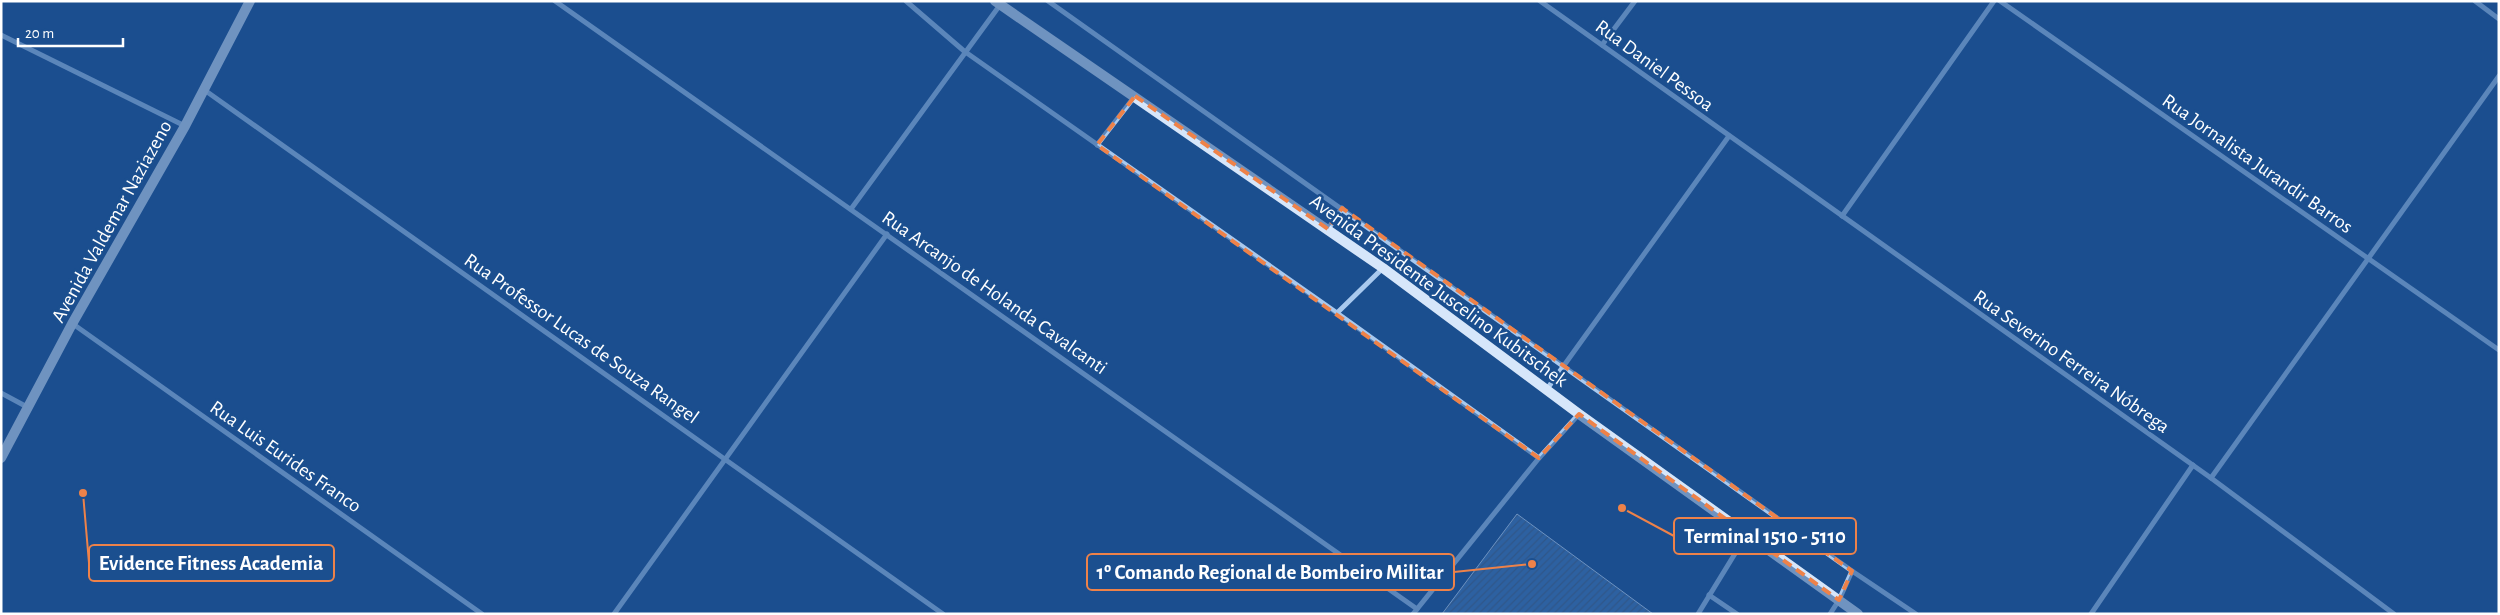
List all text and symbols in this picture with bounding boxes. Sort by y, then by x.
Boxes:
scale bar [18,15,122,47]
street label: Rua Daniel Pessoa [1592,16,1717,115]
text: 20 m [25,26,54,41]
street label: Rua Jornalista Jurandir Barros [2159,90,2356,237]
street label: Avenida Valdemar Naziazeno [48,117,176,326]
street label: Avenida Presidente Juscelino Kubitschek [1306,191,1571,391]
street label: Rua Arcanjo de Holanda Cavalcanti [878,207,1111,378]
street label: Rua Professor Lucas de Souza Rangel [461,250,702,428]
street label: Rua Severino Ferreira Nóbrega [1970,286,2173,437]
street label: Rua Luis Eurides Franco [206,397,365,516]
callout: Terminal 1510 - 5110 [1674,518,1856,554]
text: Terminal 1510 - 5110 [1684,526,1846,547]
callout: Evidence Fitness Academia [89,545,334,581]
text: Evidence Fitness Academia [99,553,323,574]
callout: 1º Comando Regional de Bombeiro Militar [1087,554,1454,590]
text: 1º Comando Regional de Bombeiro Militar [1096,562,1444,583]

